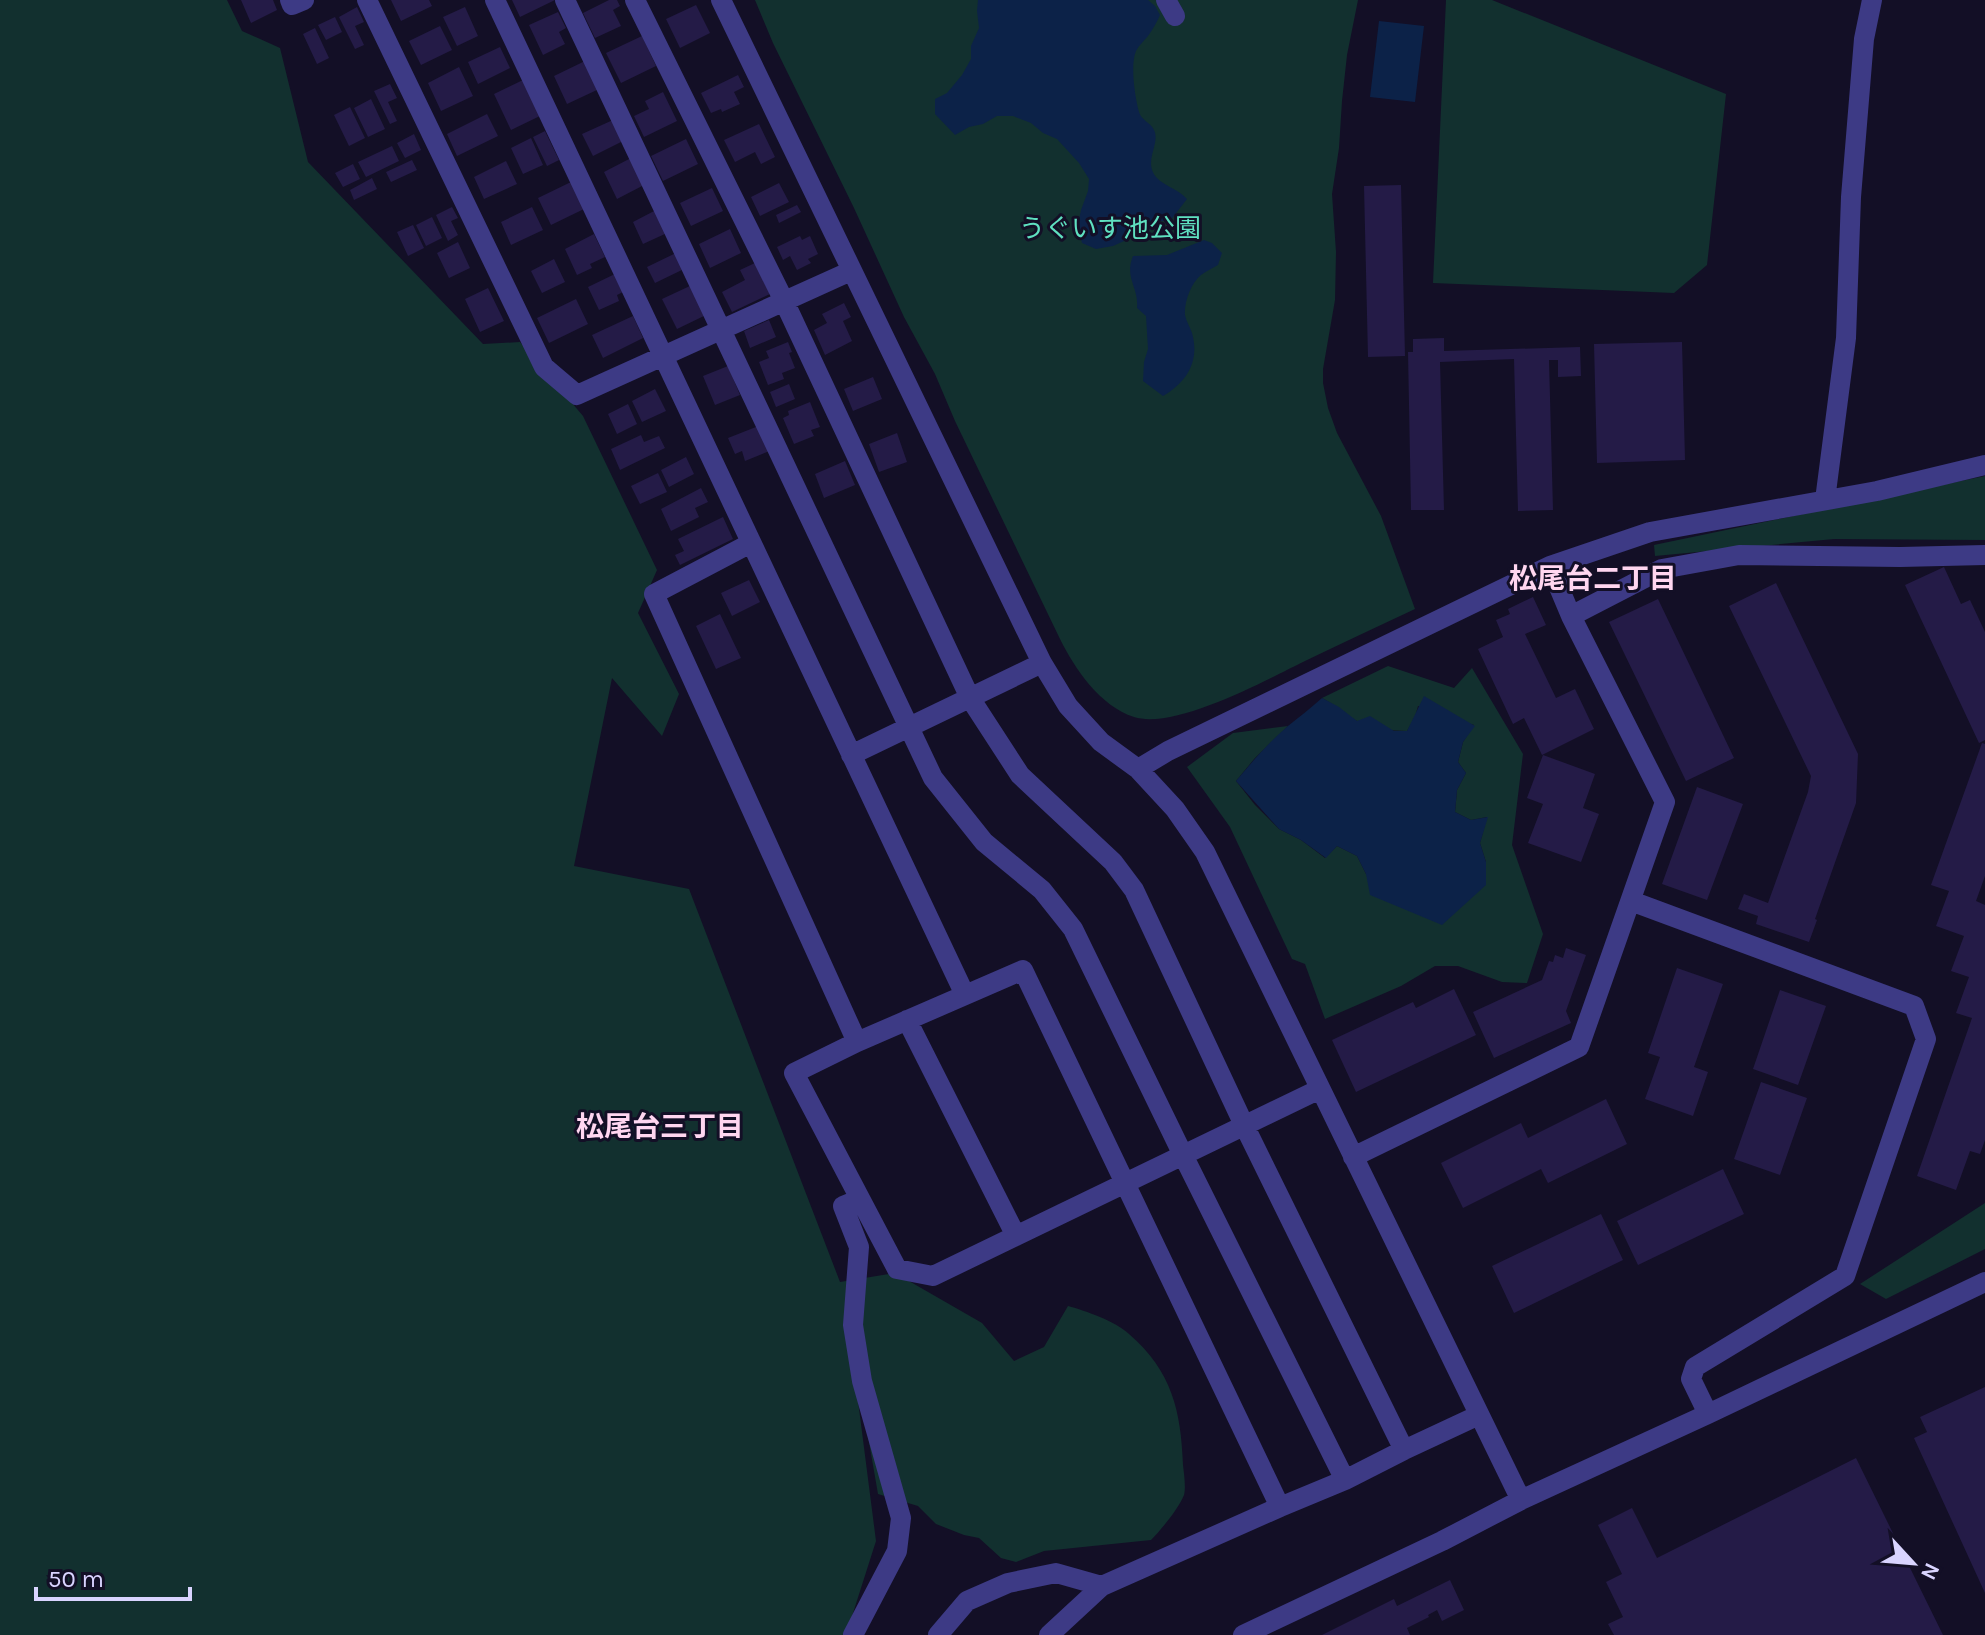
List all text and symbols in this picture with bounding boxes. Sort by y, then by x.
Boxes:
park label: うぐいす池公園 [1019,213,1201,244]
district label: 松尾台二丁目 [1509,562,1677,595]
district label: 松尾台三丁目 [576,1110,744,1143]
north arrow [1873,1523,1953,1603]
scale bar [36,1551,190,1601]
text: N [1915,1559,1945,1584]
text: 50 m [48,1565,104,1593]

